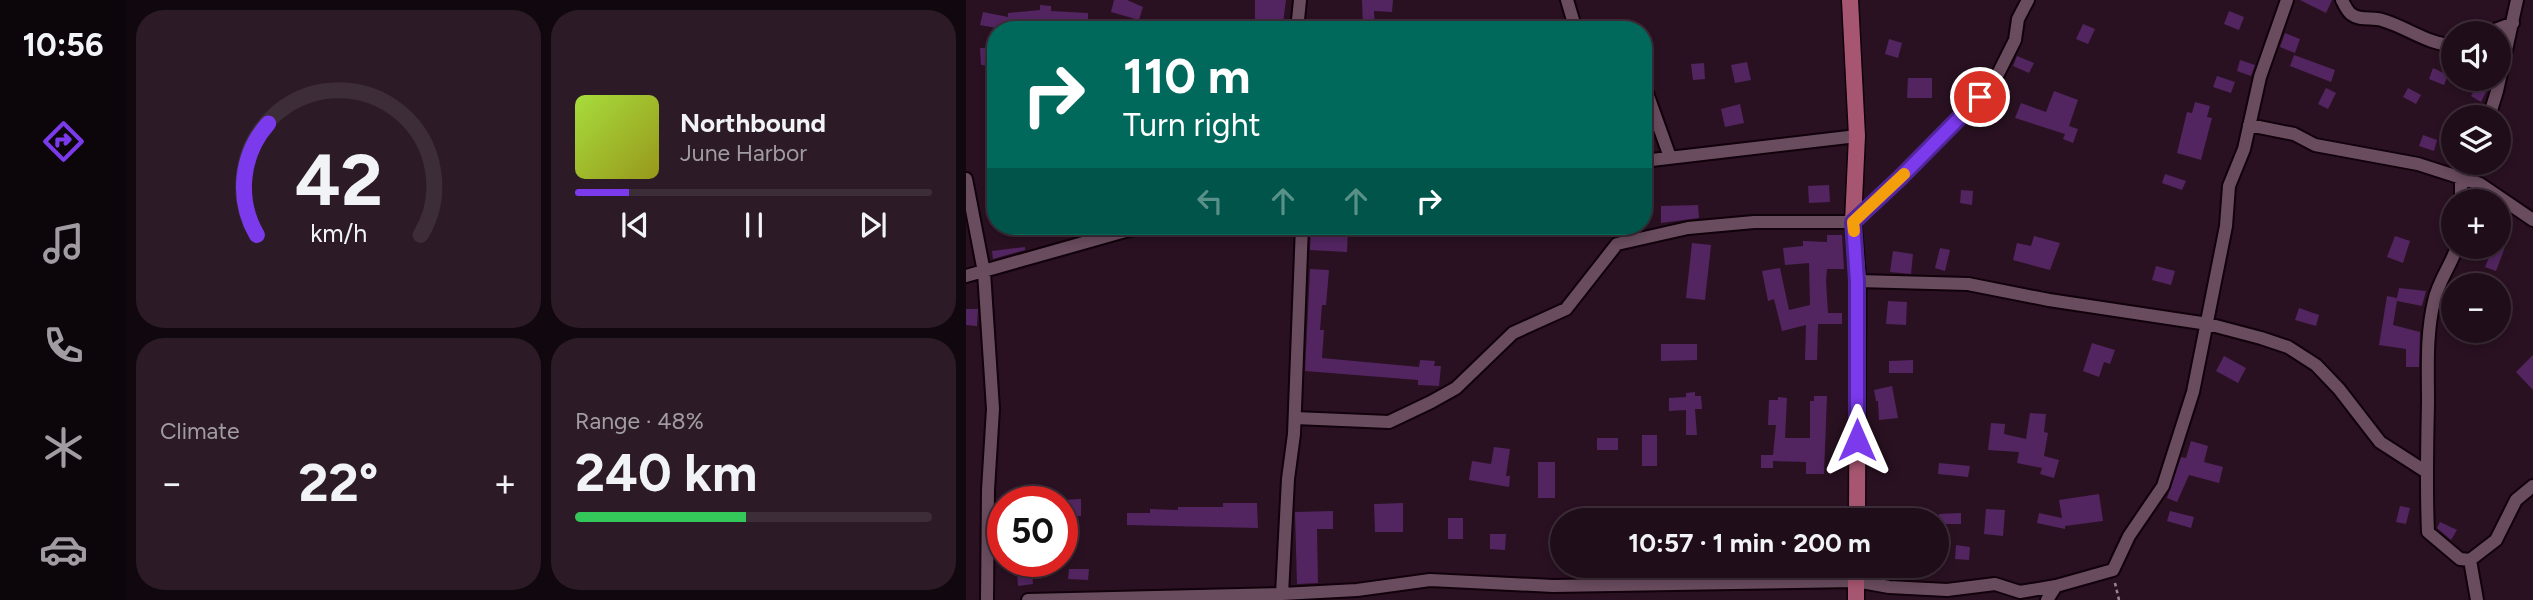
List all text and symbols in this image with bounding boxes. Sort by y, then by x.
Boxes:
map controls [2441,21,2511,343]
button: sound [2441,21,2511,91]
text: 10:56 [22,26,104,64]
text: 110 m [1123,46,1251,105]
icon: right [1008,49,1099,140]
pin [1950,67,2010,127]
icon: arrive [1961,78,1999,116]
button: layers [2441,105,2511,175]
text: Turn right [1123,106,1261,144]
text: Northbound [680,107,826,139]
icon: directions [39,117,88,166]
text: 42 [294,137,383,224]
text: June Harbor [680,139,807,167]
icon: left [1191,182,1229,220]
icon: ahead [1264,182,1302,220]
icon: ahead [1337,182,1375,220]
icon: right [1410,182,1448,220]
button: + [2441,189,2511,259]
icon: previous [616,206,654,244]
icon: pause [735,206,773,244]
icon: next [854,206,892,244]
text: km/h [310,218,367,248]
icon: music [39,219,88,268]
button: − [2441,273,2511,343]
icon: phone [39,321,88,370]
position arrow [1820,403,1894,477]
text: Range · 48% [575,407,704,435]
text: Climate [160,417,239,445]
icon: climate [39,423,88,472]
text: 240 km [575,442,757,504]
text: 22° [299,452,378,514]
text: − [160,460,184,506]
text: + [493,460,517,506]
speed limit sign: 50 [987,486,1078,577]
icon: car [39,525,88,574]
text: 10:57 · 1 min · 200 m [1628,527,1871,559]

